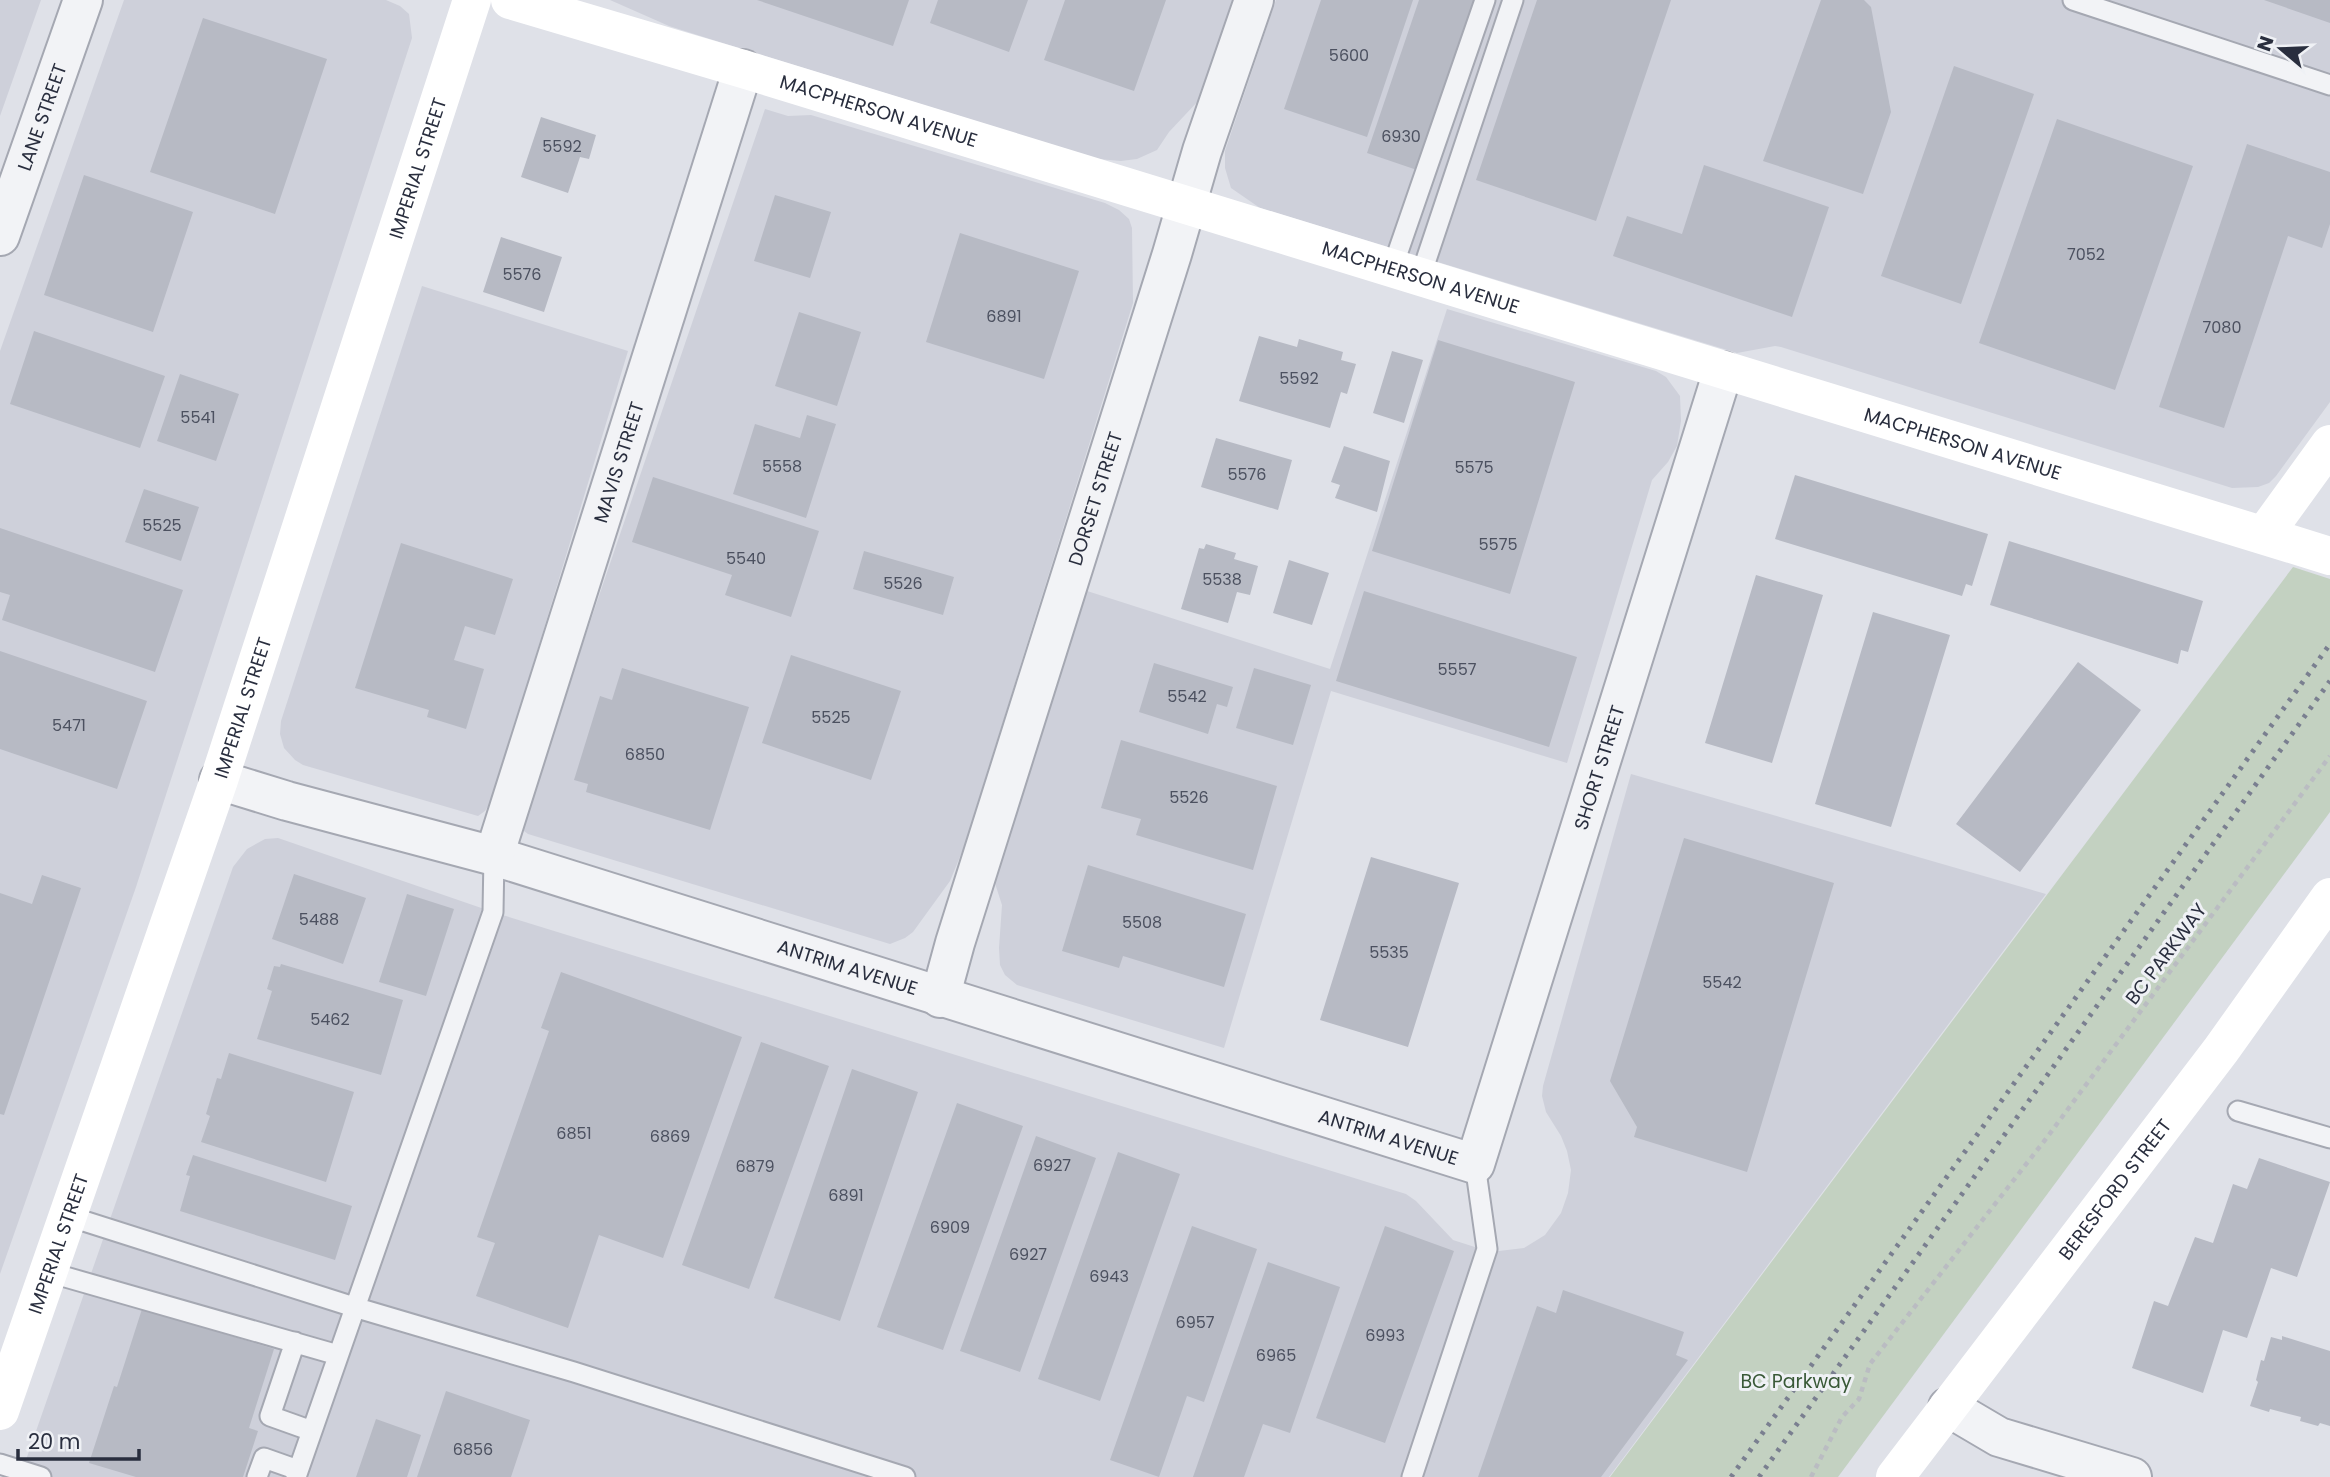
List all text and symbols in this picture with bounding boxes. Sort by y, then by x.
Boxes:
north arrow [2246,14,2316,84]
text: N [2250,32,2280,55]
house number: 5600 [1329,44,1369,67]
street label: LANE STREET [10,60,73,174]
street label: MACPHERSON AVENUE [777,68,981,154]
street label: IMPERIAL STREET [382,94,453,242]
house number: 6930 [1381,125,1421,148]
house number: 5592 [542,135,582,158]
street label: MACPHERSON AVENUE [1319,234,1523,320]
house number: 7052 [2067,243,2105,266]
house number: 5576 [503,263,542,286]
house number: 6891 [986,305,1022,328]
house number: 7080 [2203,316,2241,339]
house number: 5592 [1279,367,1319,390]
street label: MAVIS STREET [587,398,650,526]
street label: MACPHERSON AVENUE [1861,400,2065,486]
house number: 5541 [180,406,216,429]
street label: DORSET STREET [1061,428,1129,569]
house number: 5558 [762,455,802,478]
house number: 5575 [1455,456,1493,479]
house number: 5576 [1228,463,1267,486]
house number: 5525 [142,514,182,537]
house number: 5575 [1479,533,1517,556]
house number: 5540 [726,547,766,570]
house number: 5538 [1202,568,1242,591]
house number: 5526 [883,572,923,595]
street label: IMPERIAL STREET [207,634,278,782]
house number: 5557 [1438,658,1477,681]
house number: 5542 [1167,685,1207,708]
street label: SHORT STREET [1567,702,1631,833]
house number: 5525 [811,706,851,729]
house number: 5471 [52,714,86,737]
house number: 6850 [625,743,665,766]
house number: 5526 [1169,786,1209,809]
street label: BC PARKWAY [2119,898,2213,1010]
house number: 5488 [299,908,339,931]
house number: 5508 [1122,911,1162,934]
street label: ANTRIM AVENUE [774,932,921,1002]
house number: 5535 [1369,941,1409,964]
house number: 5542 [1702,971,1742,994]
house number: 5462 [310,1008,350,1031]
street label: ANTRIM AVENUE [1315,1102,1462,1172]
street label: BERESFORD STREET [2052,1113,2177,1266]
house number: 6851 [556,1122,592,1145]
house number: 6869 [650,1125,690,1148]
house number: 6927 [1033,1154,1071,1177]
house number: 6879 [735,1155,775,1178]
street label: IMPERIAL STREET [21,1170,95,1318]
house number: 6891 [828,1184,864,1207]
house number: 6909 [930,1216,970,1239]
house number: 6927 [1009,1243,1047,1266]
house number: 6943 [1089,1265,1129,1288]
house number: 6957 [1175,1311,1215,1334]
house number: 6993 [1365,1324,1405,1347]
house number: 6965 [1256,1344,1296,1367]
park label: BC Parkway [1740,1368,1852,1395]
scale bar [18,1418,138,1462]
text: 20 m [28,1427,81,1456]
house number: 6856 [453,1438,493,1461]

